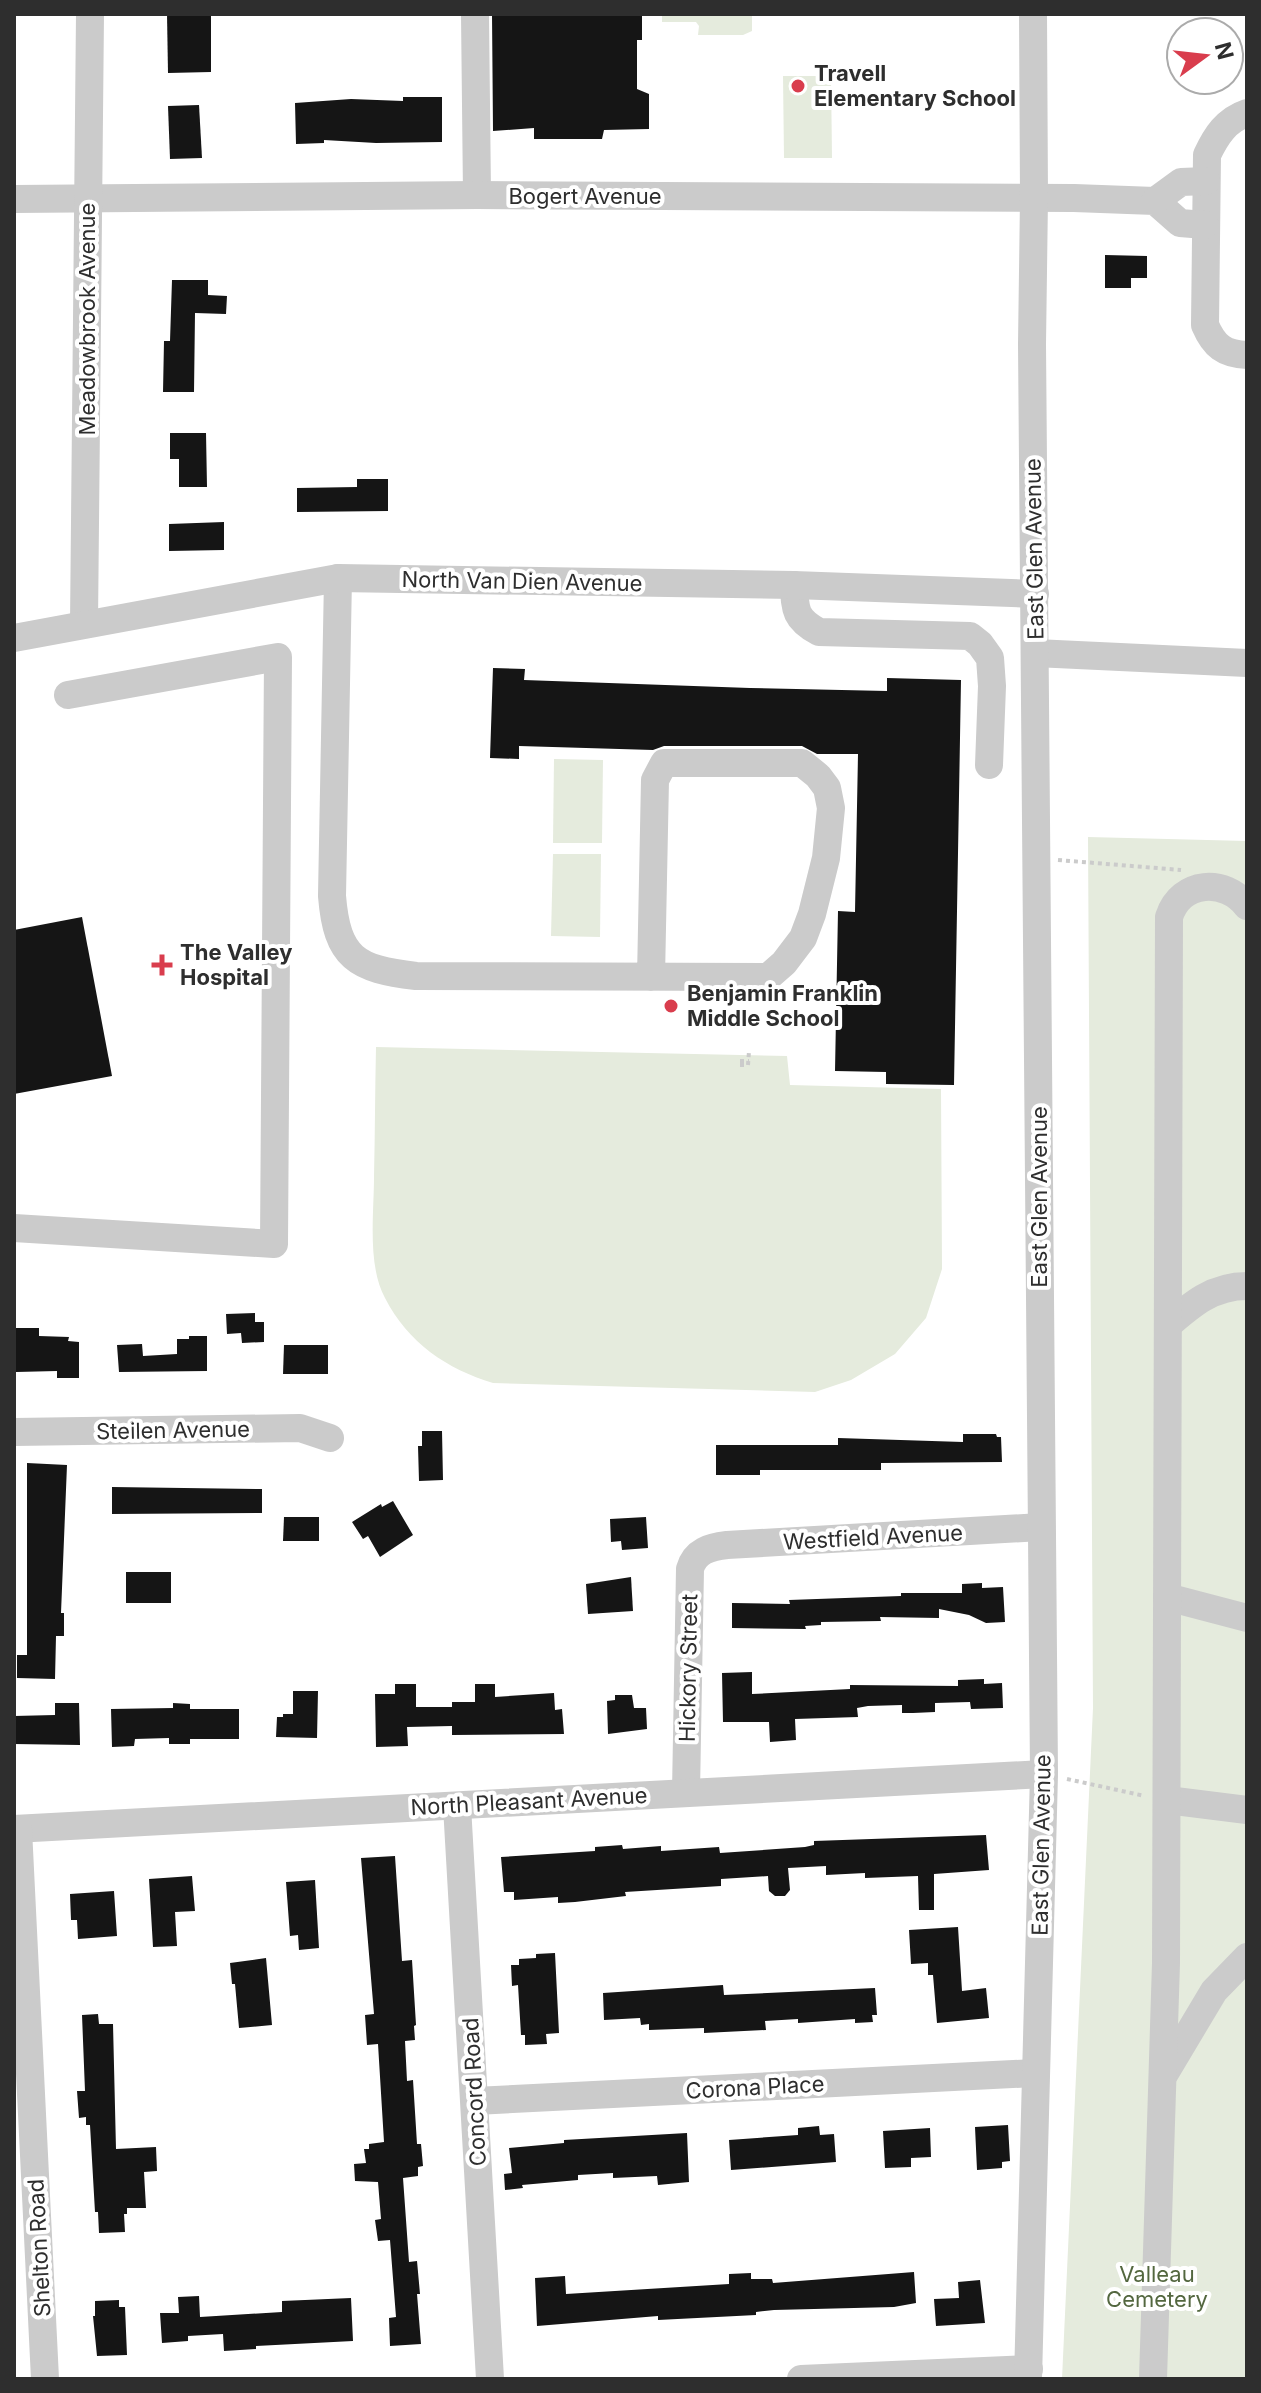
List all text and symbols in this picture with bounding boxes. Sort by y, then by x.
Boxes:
north arrow [1165,16,1245,96]
text: N [1210,39,1239,62]
place label: Travell Elementary School [814,60,1016,111]
marker: Travell Elementary School [789,77,807,95]
street label: Bogert Avenue [508,183,662,209]
street label: Meadowbrook Avenue [74,203,100,435]
street label: East Glen Avenue [1019,458,1049,640]
street label: North Van Dien Avenue [401,566,643,596]
place label: The Valley Hospital [180,939,292,990]
marker: The Valley Hospital [151,954,173,976]
place label: Benjamin Franklin Middle School [687,980,878,1031]
marker: Benjamin Franklin Middle School [662,997,680,1015]
street label: East Glen Avenue [1026,1106,1052,1288]
street label: Steilen Avenue [96,1416,250,1444]
street label: Westfield Avenue [782,1519,964,1555]
street label: Hickory Street [674,1594,702,1742]
street label: East Glen Avenue [1026,1754,1056,1936]
street label: North Pleasant Avenue [410,1782,648,1820]
street label: Concord Road [457,2017,491,2167]
street label: Corona Place [685,2070,825,2104]
street label: Shelton Road [22,2178,56,2318]
park label: Valleau Cemetery [1106,2261,1208,2312]

